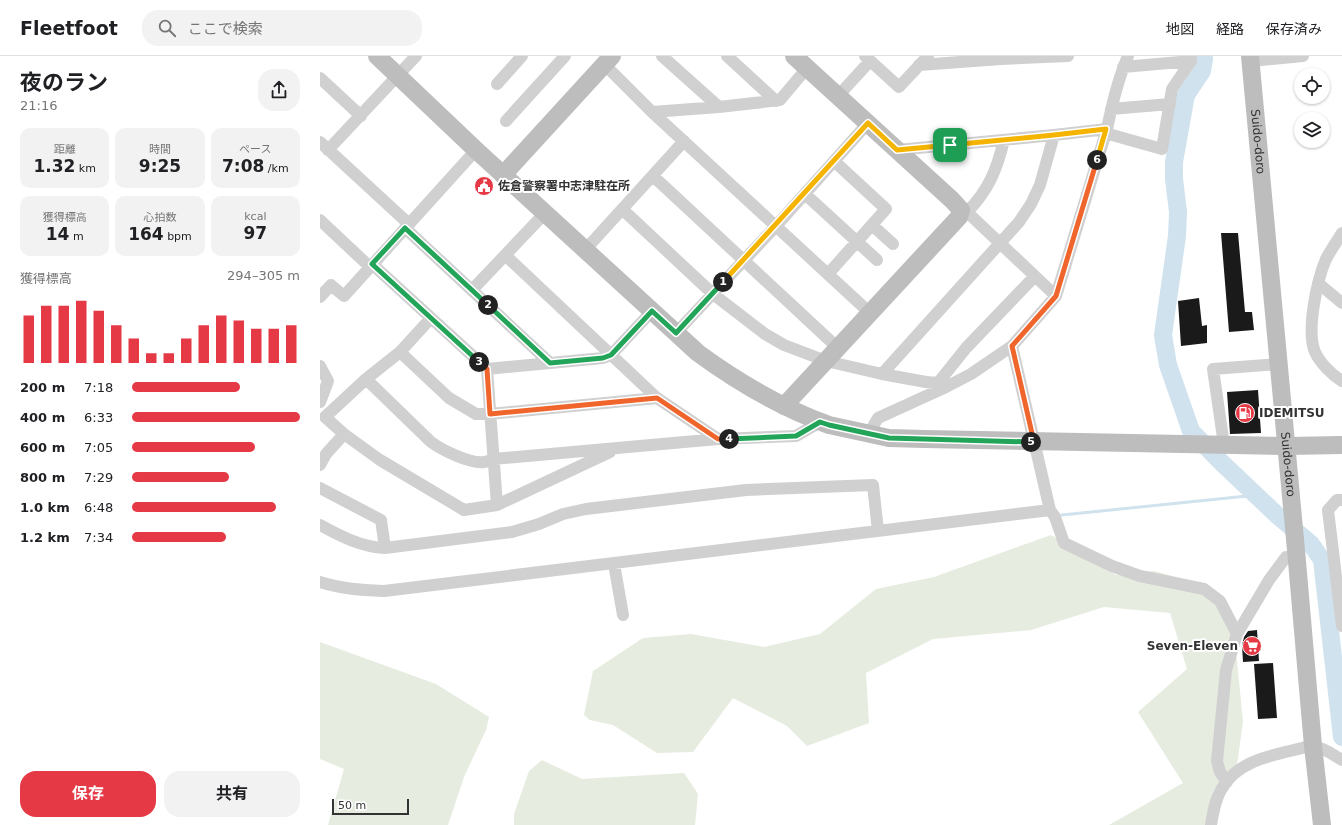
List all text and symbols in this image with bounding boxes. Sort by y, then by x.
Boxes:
search box [142,10,422,46]
text: Fleetfoot [20,17,118,39]
icon: search [156,17,178,39]
text: ここで検索 [188,20,263,38]
text: 地図 [1166,21,1194,37]
text: 経路 [1216,21,1244,37]
text: 保存済み [1266,21,1322,37]
map controls [1294,68,1330,148]
button: locate [1294,68,1330,104]
button: share [258,69,300,111]
text: 夜のラン [20,70,108,95]
text: 21:16 [20,98,57,113]
street label: Suido-doro [1248,109,1268,175]
button: layers [1294,112,1330,148]
pin [933,128,967,162]
icon: arrive [939,134,961,156]
text: 距離 [54,143,76,156]
text: 時間 [149,143,171,156]
text: ペース [239,143,272,156]
pin: 6 [1087,150,1107,170]
text: 6 [1093,153,1101,166]
text: 1.32 [33,156,75,176]
text: 9:25 [139,156,181,176]
text: 7:08 [222,156,264,176]
text: km [75,162,96,175]
text: /km [264,162,289,175]
public building icon: 佐倉警察署中志津駐在所 [473,175,495,197]
place label: 佐倉警察署中志津駐在所 [498,179,630,193]
text: kcal [244,210,266,223]
text: 獲得標高 [43,211,87,224]
text: 心拍数 [143,211,176,224]
text: 97 [243,223,267,243]
text: 14 [46,224,69,244]
text: 164 [128,224,164,244]
text: m [69,230,84,243]
text: bpm [164,230,192,243]
text: 294–305 m [227,268,300,283]
text: 獲得標高 [20,271,72,286]
pin: 1 [713,272,733,292]
text: 1 [719,275,727,288]
pin: 2 [478,295,498,315]
text: 2 [484,298,492,311]
pin: 3 [469,352,489,372]
text: 3 [475,355,483,368]
text: 200 m [20,380,65,395]
text: 7:18 [84,380,113,395]
fuel station icon: IDEMITSU [1234,402,1256,424]
place label: IDEMITSU [1259,406,1325,420]
text: 400 m [20,410,65,425]
text: 6:33 [84,410,113,425]
pin: 4 [719,429,739,449]
street label: Suido-doro [1278,431,1298,497]
text: 4 [725,432,733,445]
pin: 5 [1021,432,1041,452]
text: 5 [1027,435,1035,448]
text: 600 m [20,440,65,455]
text: 7:05 [84,440,113,455]
text: 800 m [20,470,65,485]
text: 7:29 [84,470,113,485]
text: 1.0 km [20,500,70,515]
text: 6:48 [84,500,113,515]
text: 1.2 km [20,530,70,545]
text: 7:34 [84,530,113,545]
supermarket icon: Seven-Eleven [1241,635,1263,657]
place label: Seven-Eleven [1147,639,1238,653]
button: 保存 [20,771,156,817]
button: 共有 [164,771,300,817]
scale bar [332,797,409,816]
text: 50 m [338,799,366,812]

